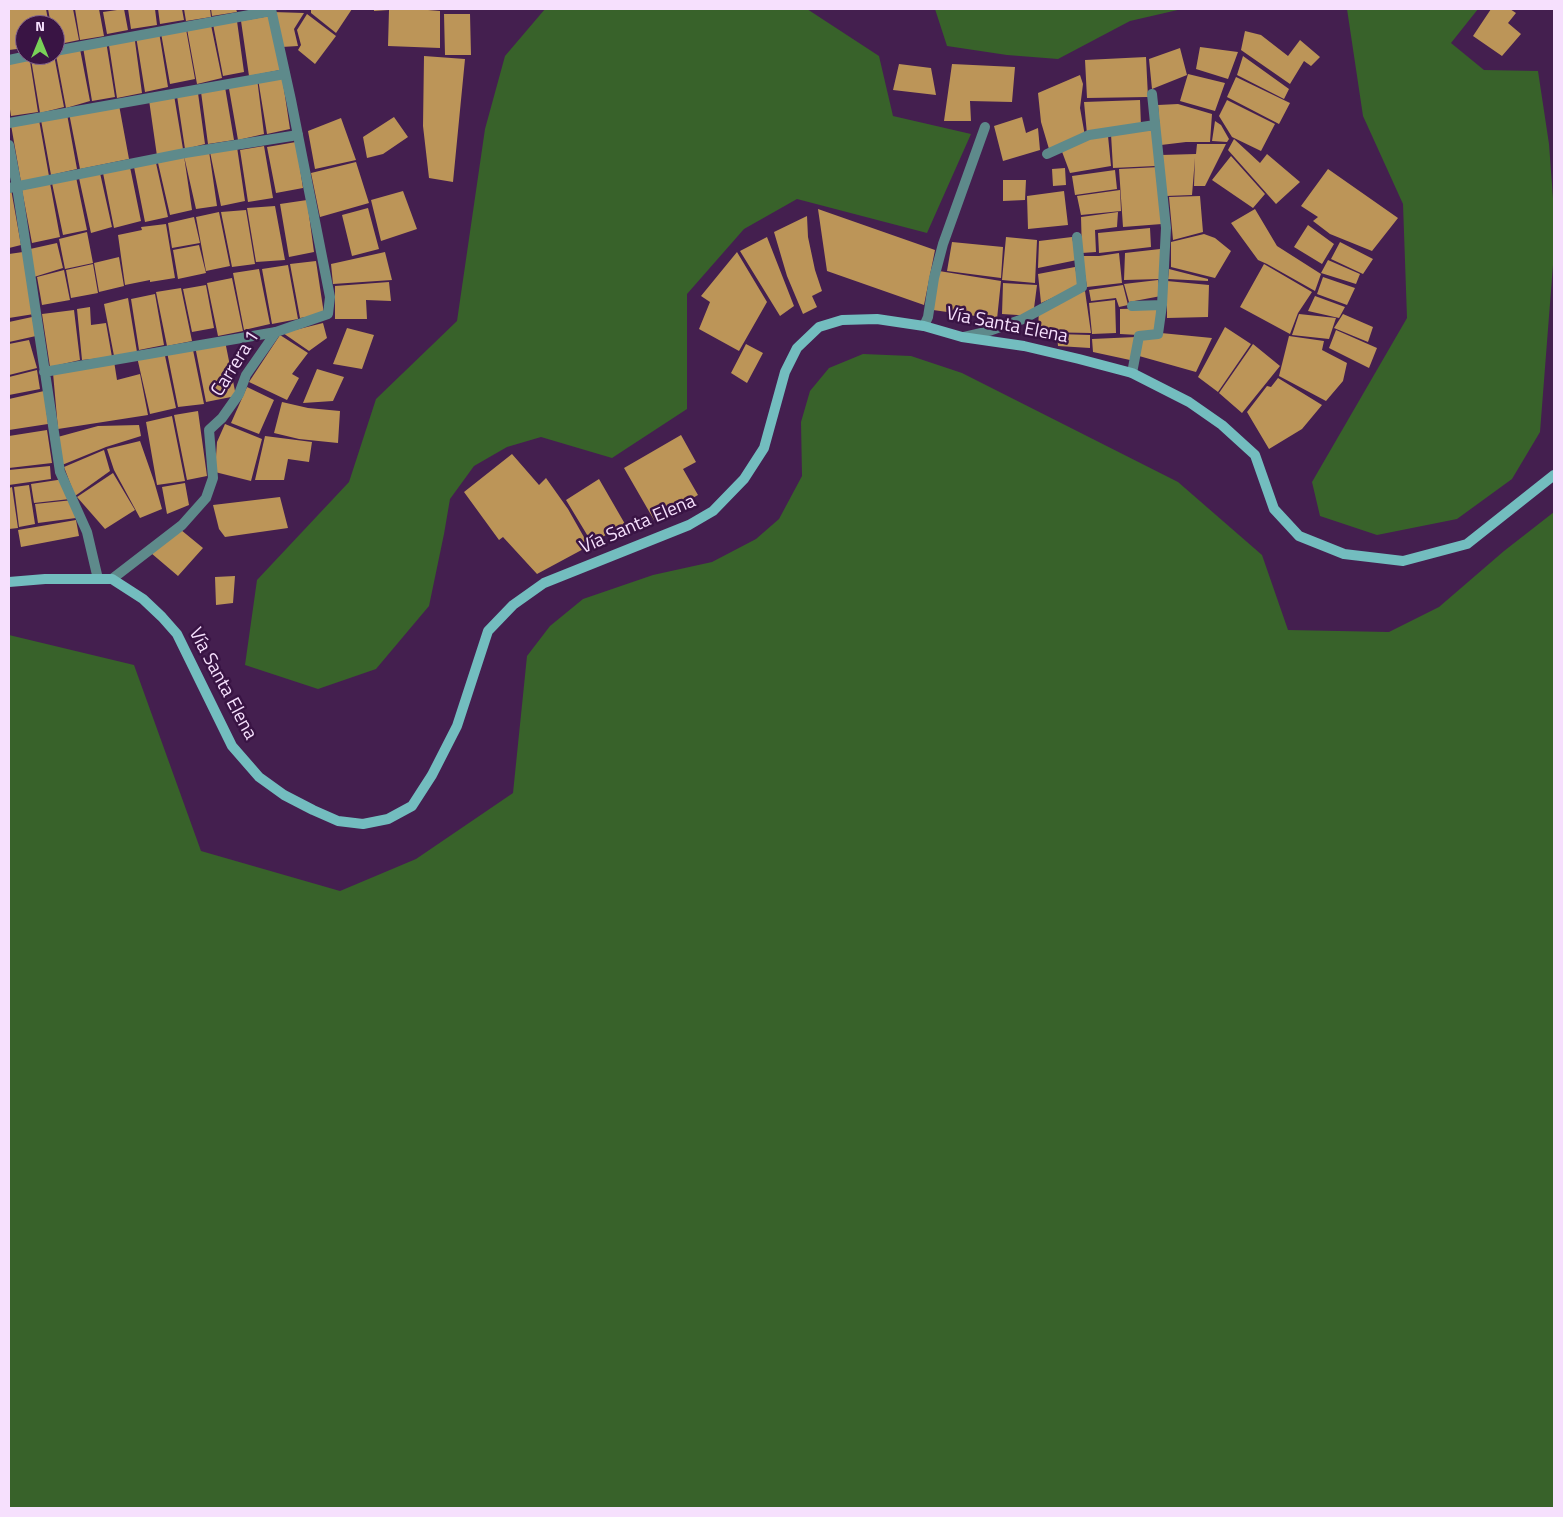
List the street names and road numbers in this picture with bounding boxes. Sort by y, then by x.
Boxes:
street label: Vía Santa Elena [944,303,1070,349]
street label: Carrera 1 [207,327,265,401]
street label: Vía Santa Elena [577,490,699,560]
street label: Vía Santa Elena [183,624,261,744]

